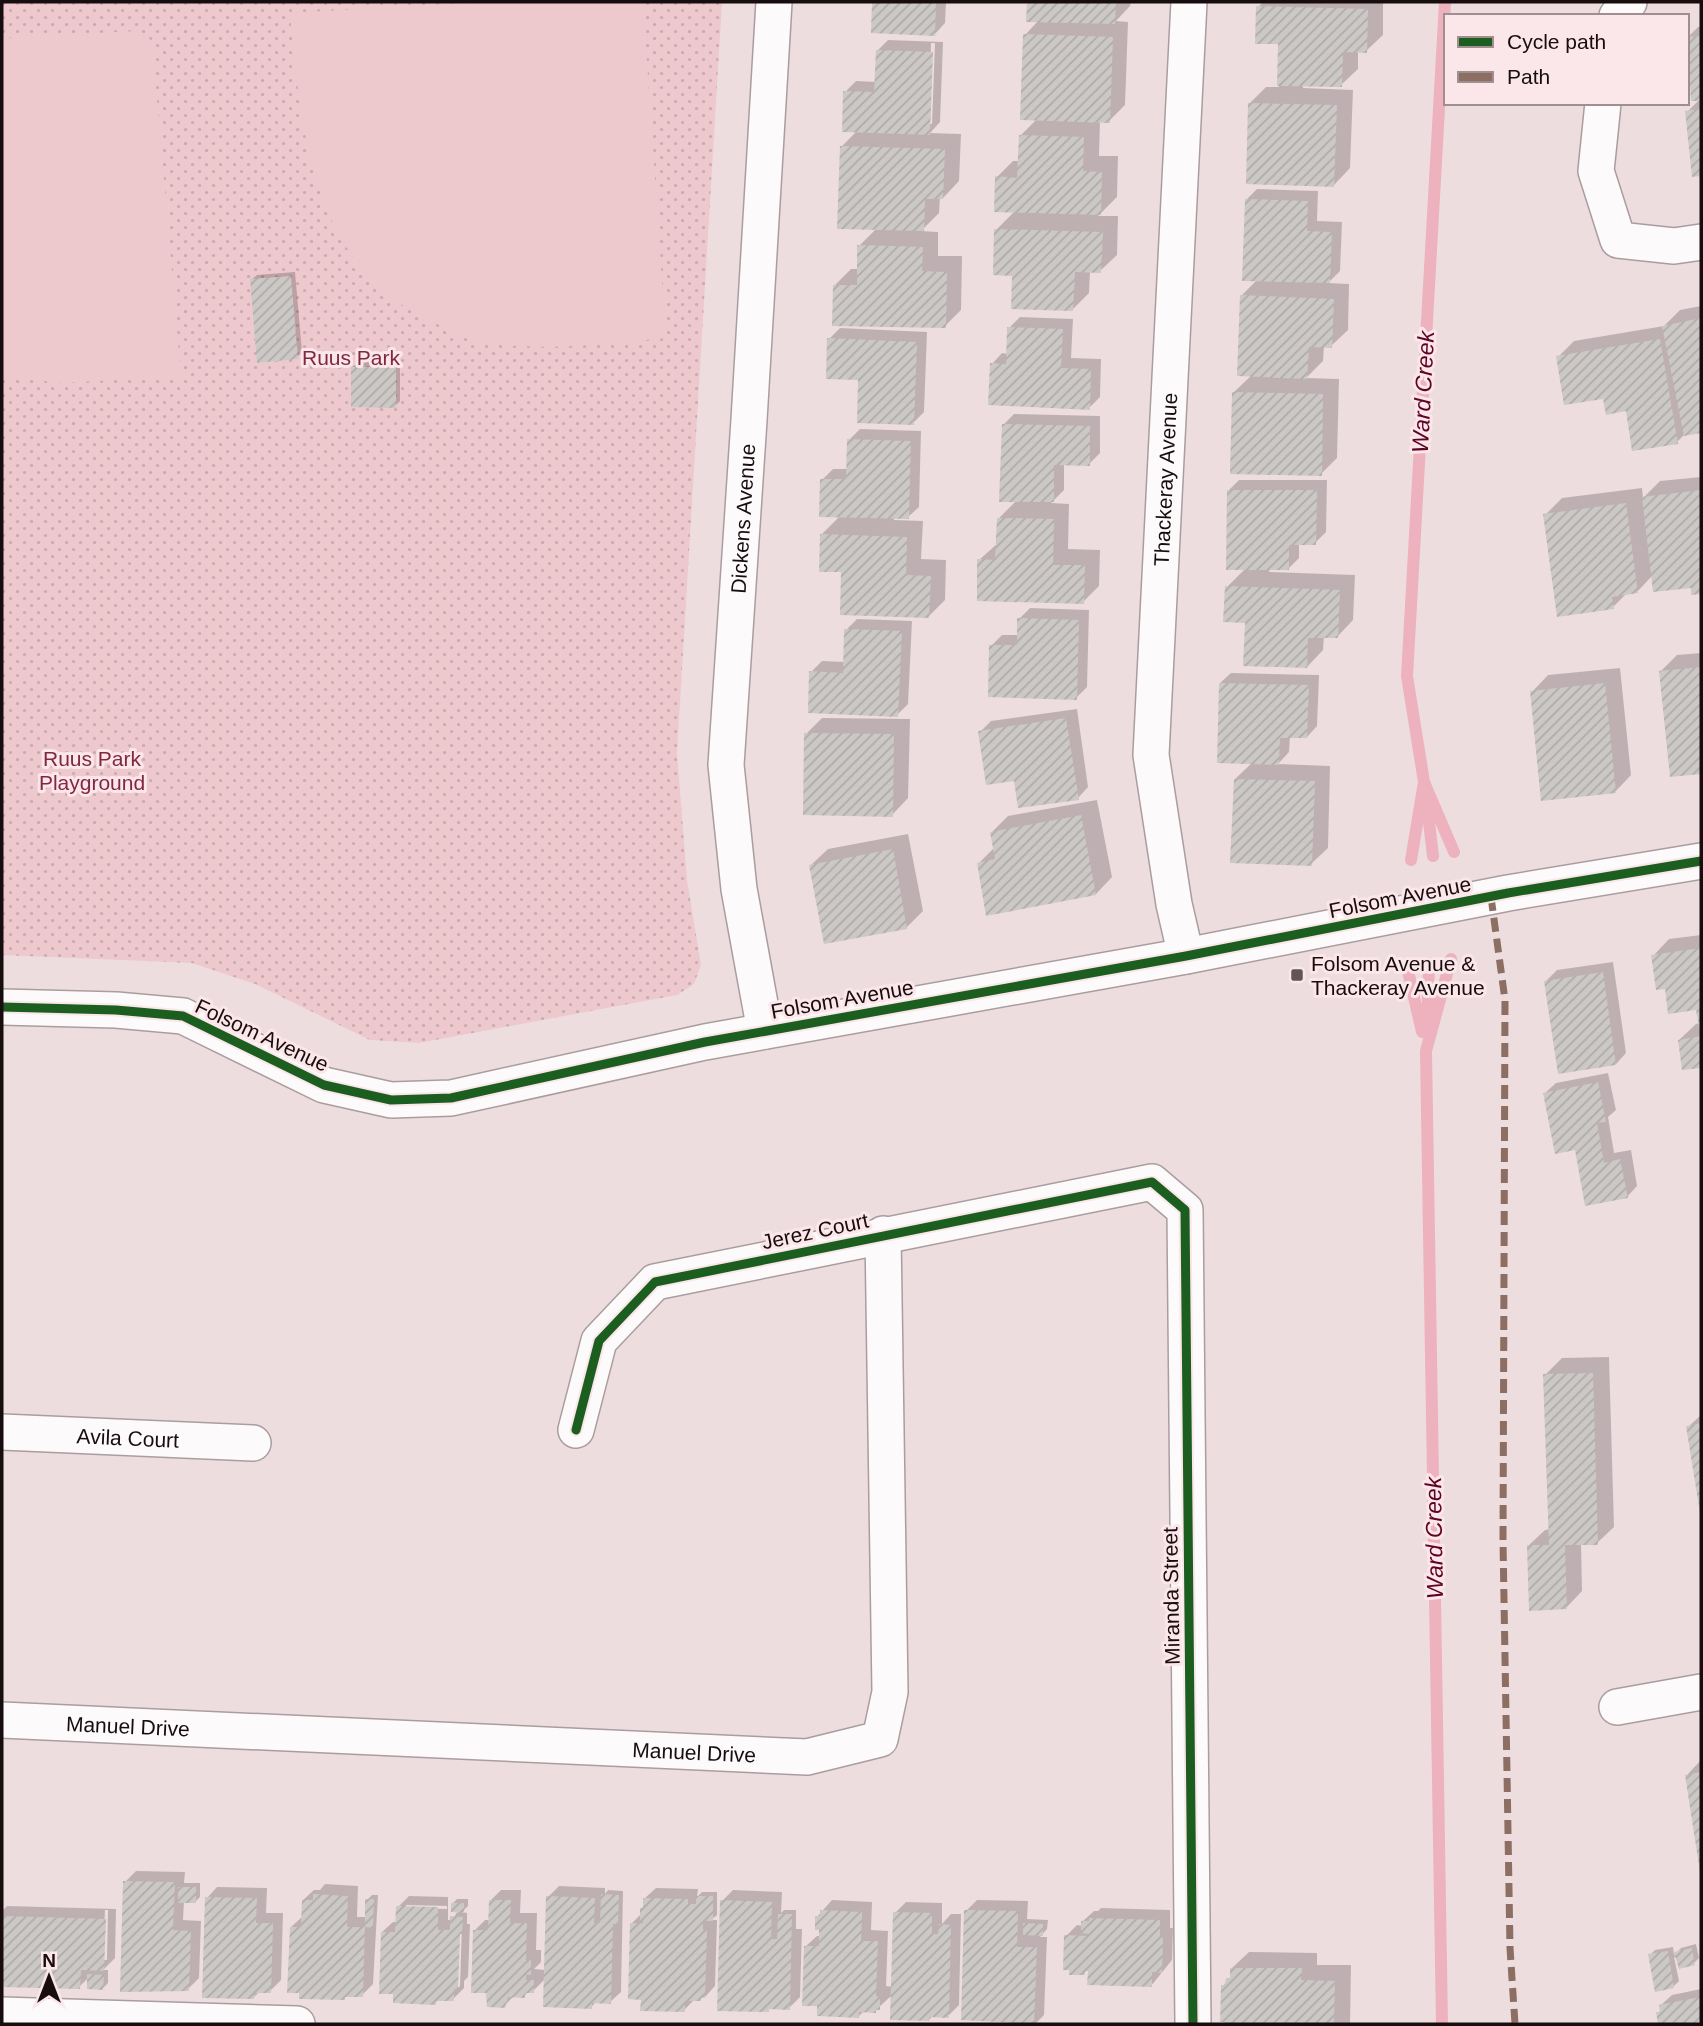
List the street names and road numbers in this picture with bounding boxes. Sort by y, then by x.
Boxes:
street label: Thackeray Avenue [1149,392,1181,567]
street label: Dickens Avenue [726,443,759,594]
street label: Folsom Avenue [1327,872,1473,922]
street label: Folsom Avenue [769,975,915,1023]
street label: Folsom Avenue [192,994,332,1076]
street label: Jerez Court [760,1208,871,1254]
street label: Avila Court [76,1424,180,1451]
street label: Miranda Street [1158,1527,1184,1665]
street label: Manuel Drive [66,1711,190,1740]
street label: Manuel Drive [632,1737,757,1766]

